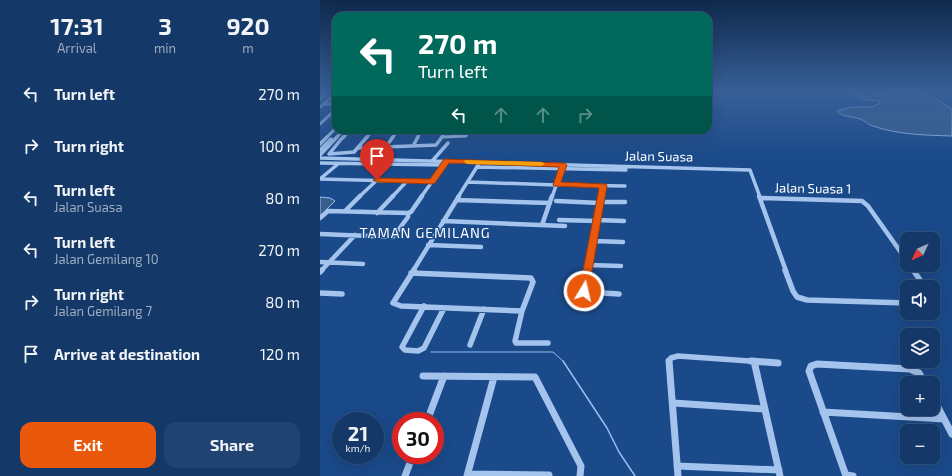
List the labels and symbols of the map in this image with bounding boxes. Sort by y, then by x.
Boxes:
pin [360,139,394,180]
street label: Jalan Suasa [625,147,693,165]
street label: Jalan Suasa 1 [775,179,851,197]
district label: TAMAN GEMILANG [359,224,491,241]
north arrow [900,232,940,272]
position arrow [563,270,605,312]
speed limit sign: 30 [392,412,444,464]

